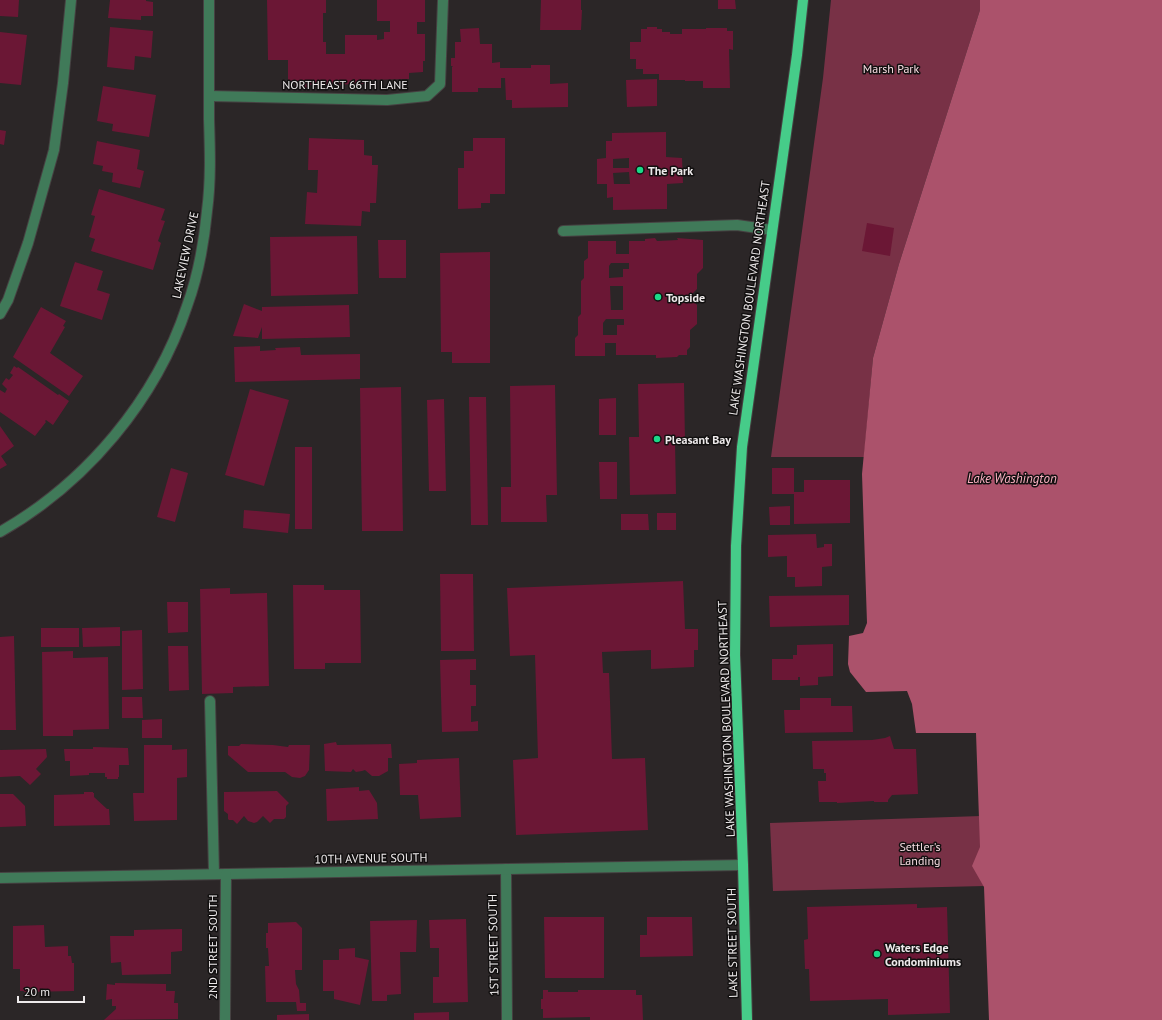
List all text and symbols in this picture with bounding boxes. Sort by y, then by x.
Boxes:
park label: Marsh Park [863,61,919,76]
street label: NORTHEAST 66TH LANE [282,77,408,92]
place label: The Park [648,163,693,178]
marker: The Park [635,165,645,175]
street label: LAKE WASHINGTON BOULEVARD NORTHEAST [725,179,773,416]
street label: LAKEVIEW DRIVE [168,210,202,300]
place label: Topside [666,290,705,305]
marker: Topside [653,292,663,302]
place label: Pleasant Bay [665,432,731,447]
marker: Pleasant Bay [652,434,662,444]
water label: Lake Washington [967,470,1057,487]
street label: LAKE WASHINGTON BOULEVARD NORTHEAST [714,600,738,838]
park label: Settler's Landing [899,839,941,868]
street label: 10TH AVENUE SOUTH [314,850,428,866]
street label: LAKE STREET SOUTH [724,888,740,998]
street label: 2ND STREET SOUTH [205,894,220,1000]
street label: 1ST STREET SOUTH [485,894,501,996]
place label: Waters Edge Condominiums [885,940,961,969]
marker: Waters Edge Condominiums [872,949,882,959]
scale bar [18,978,84,1004]
text: 20 m [24,984,50,999]

